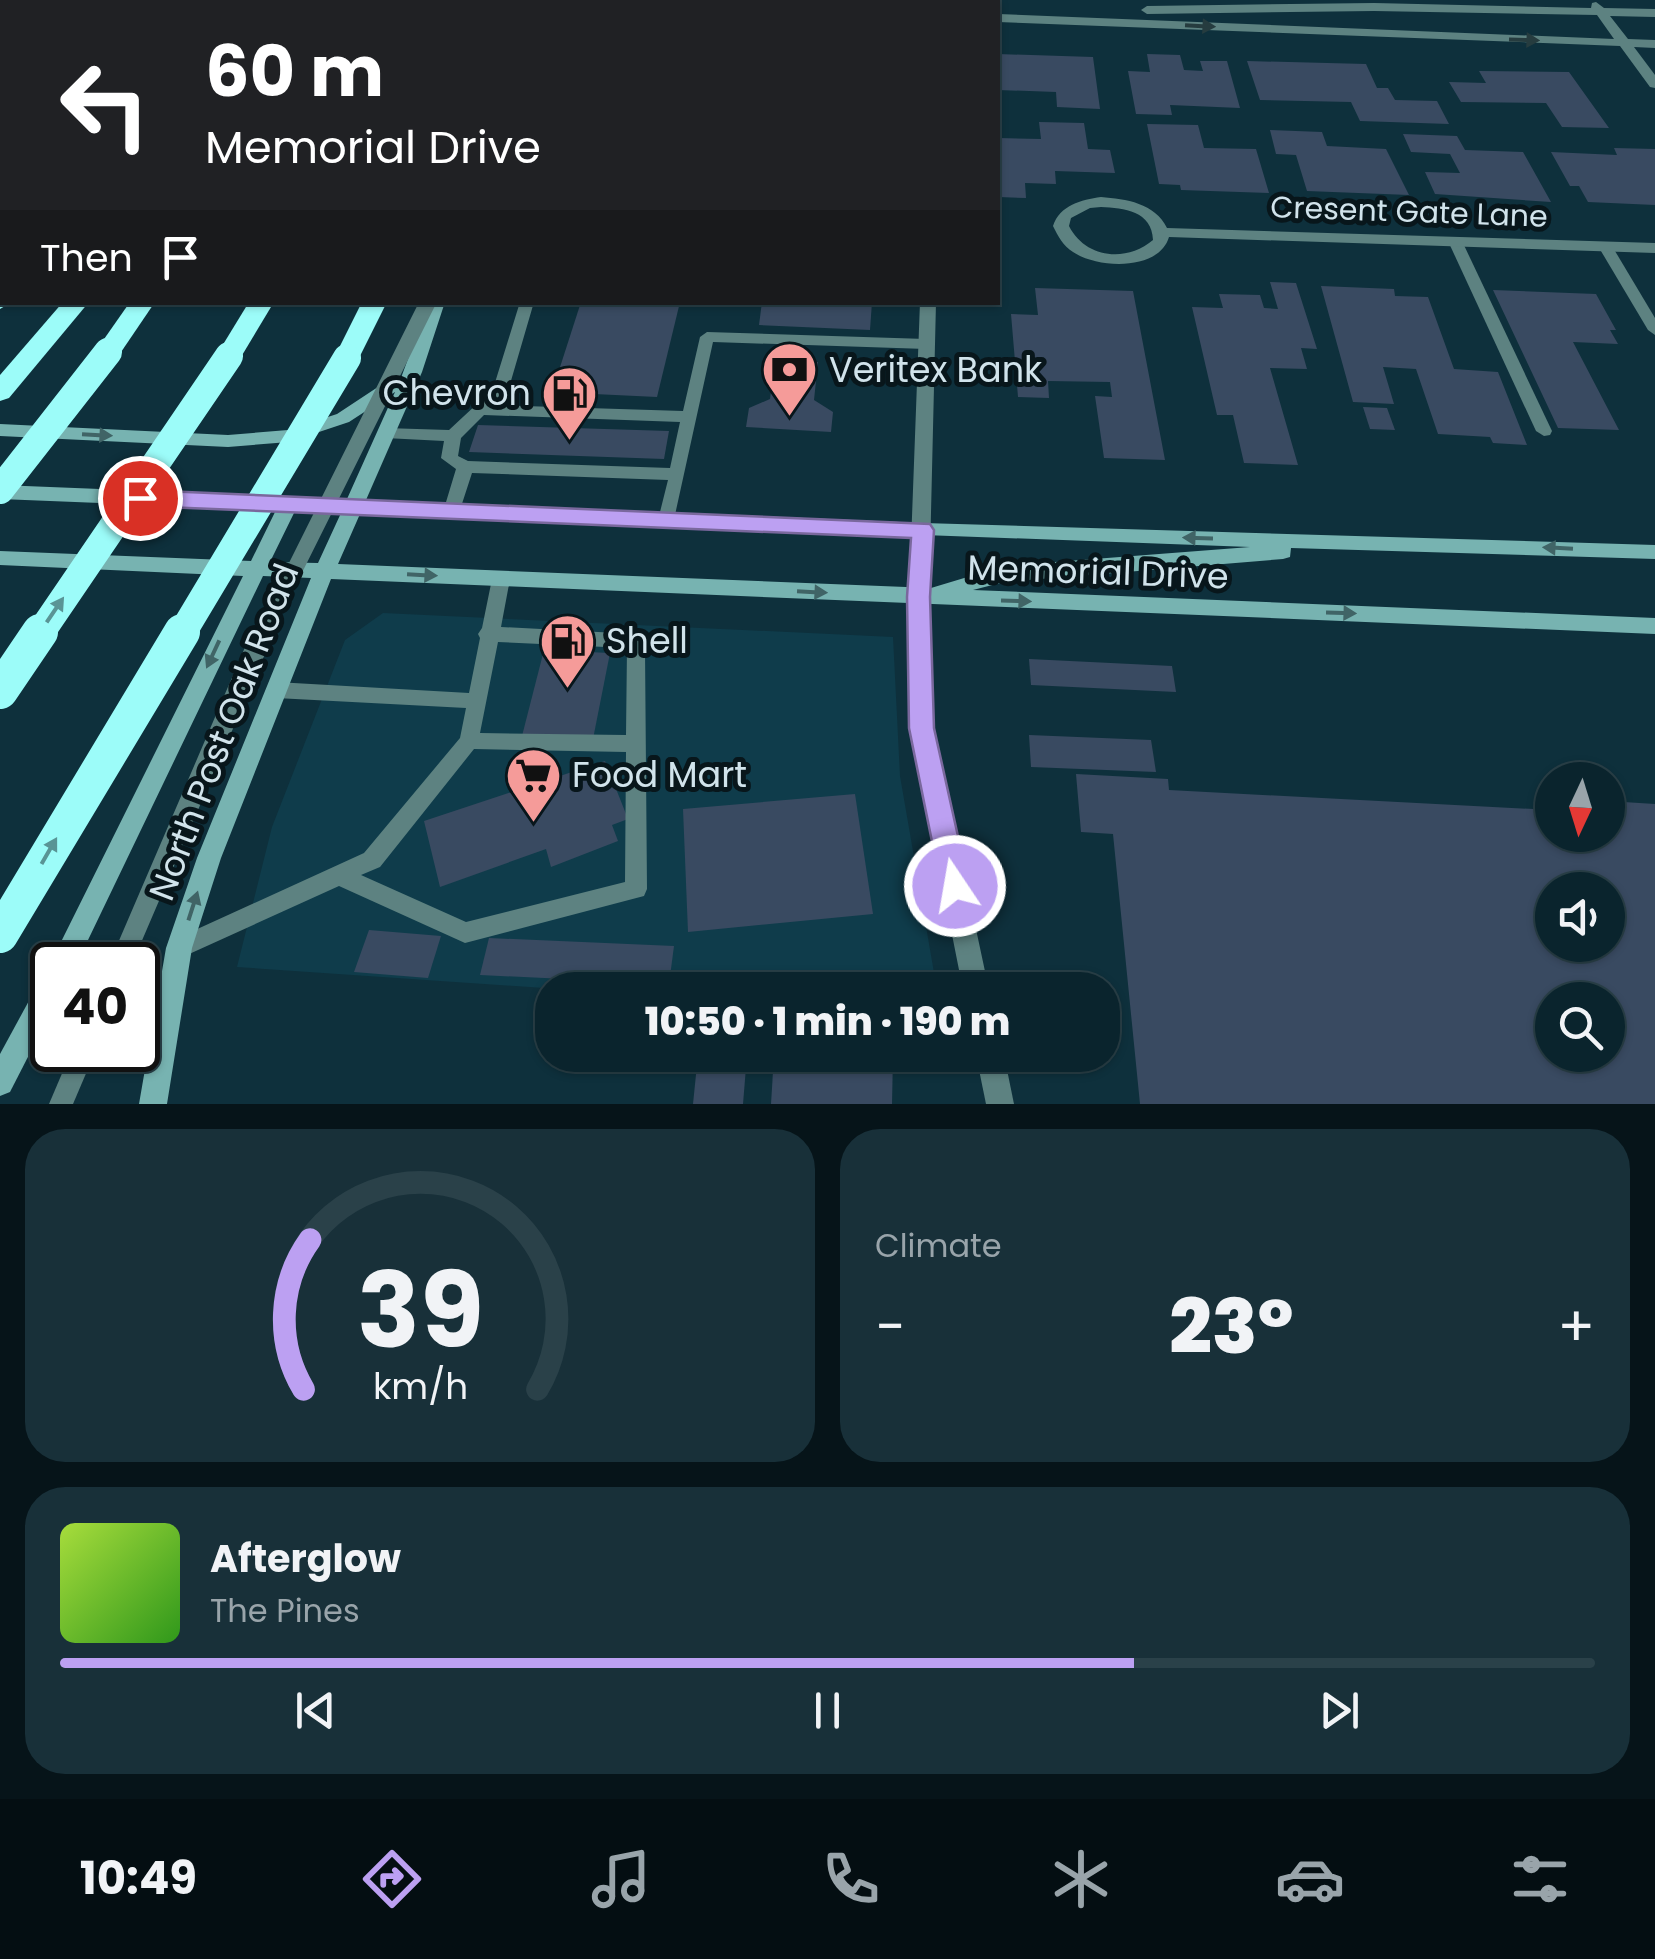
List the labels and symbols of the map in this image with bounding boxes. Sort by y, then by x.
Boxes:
one-way arrow [1184,18,1216,34]
one-way arrow [1509,33,1541,49]
street label: Cresent Gate Lane [1270,185,1548,238]
bank icon: Veritex Bank [760,340,820,419]
place label: Veritex Bank [829,345,1042,394]
fuel station icon: Chevron [540,363,600,442]
place label: Chevron [382,368,531,417]
one-way arrow [82,427,114,443]
pin [98,456,183,541]
one-way arrow [1181,530,1213,546]
one-way arrow [1541,539,1573,555]
street label: Memorial Drive [967,542,1229,601]
street label: North Post Oak Road [137,556,310,907]
one-way arrow [407,567,438,583]
one-way arrow [797,584,829,600]
one-way arrow [1001,593,1033,609]
one-way arrow [45,597,64,624]
one-way arrow [1326,606,1357,622]
fuel station icon: Shell [537,611,597,690]
place label: Shell [606,616,688,665]
one-way arrow [205,640,222,669]
supermarket icon: Food Mart [503,745,563,824]
place label: Food Mart [572,750,747,799]
north arrow [1535,762,1625,852]
position arrow [903,834,1007,938]
one-way arrow [40,837,58,865]
one-way arrow [187,891,202,921]
speed limit sign: 40 [30,942,160,1072]

